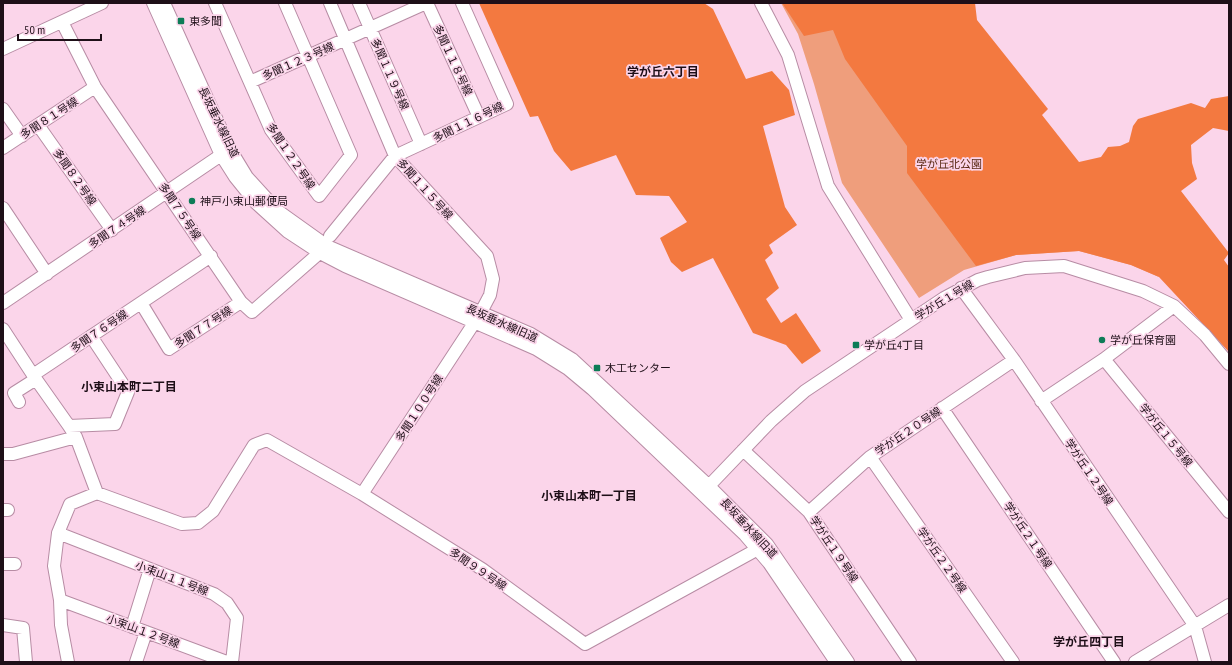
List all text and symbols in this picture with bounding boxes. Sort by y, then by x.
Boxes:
place label: 東多聞 [189,14,222,28]
scale bar [18,16,101,42]
marker: 東多聞 [176,16,186,26]
text: 50 m [24,22,45,37]
street label: 多聞１１８号線 [430,22,476,98]
street label: 多聞１１９号線 [368,36,412,112]
street label: 多聞１２３号線 [260,39,336,83]
district label: 学が丘六丁目 [627,64,699,79]
street label: 長坂垂水線旧道 [196,84,242,160]
street label: 多聞８１号線 [18,94,80,142]
street label: 多聞１１６号線 [430,99,506,145]
street label: 多聞１２２号線 [264,120,318,192]
street label: 多聞８２号線 [50,146,100,208]
street label: 多聞１１５号線 [394,156,456,222]
park label: 学が丘北公園 [916,157,982,171]
street label: 多聞７５号線 [156,180,204,242]
place label: 神戸小束山郵便局 [200,194,288,208]
marker: 神戸小束山郵便局 [187,196,197,206]
street label: 多聞７４号線 [86,203,148,251]
street label: 学が丘１号線 [912,277,976,323]
street label: 長坂垂水線旧道 [464,301,540,345]
street label: 多聞７７号線 [172,303,234,351]
street label: 多聞７６号線 [68,307,130,355]
place label: 学が丘保育園 [1110,333,1176,347]
marker: 学が丘保育園 [1097,335,1107,345]
place label: 学が丘4丁目 [864,338,924,352]
marker: 学が丘4丁目 [851,340,861,350]
place label: 木工センター [605,361,671,375]
marker: 木工センター [592,363,602,373]
street label: 多聞１００号線 [392,372,446,444]
district label: 小束山本町二丁目 [81,379,177,394]
street label: 学が丘１５号線 [1136,401,1196,469]
street label: 学が丘２０号線 [872,404,944,458]
street label: 学が丘１２号線 [1062,436,1116,508]
district label: 小束山本町一丁目 [541,488,637,503]
street label: 長坂垂水線旧道 [718,495,780,561]
street label: 学が丘２１号線 [1001,499,1055,571]
street label: 学が丘１９号線 [807,513,861,585]
street label: 学が丘２２号線 [914,524,970,596]
street label: 多聞９９号線 [447,545,509,593]
street label: 小束山１１号線 [134,558,210,598]
street label: 小束山１２号線 [104,611,182,651]
district label: 学が丘四丁目 [1053,634,1125,649]

